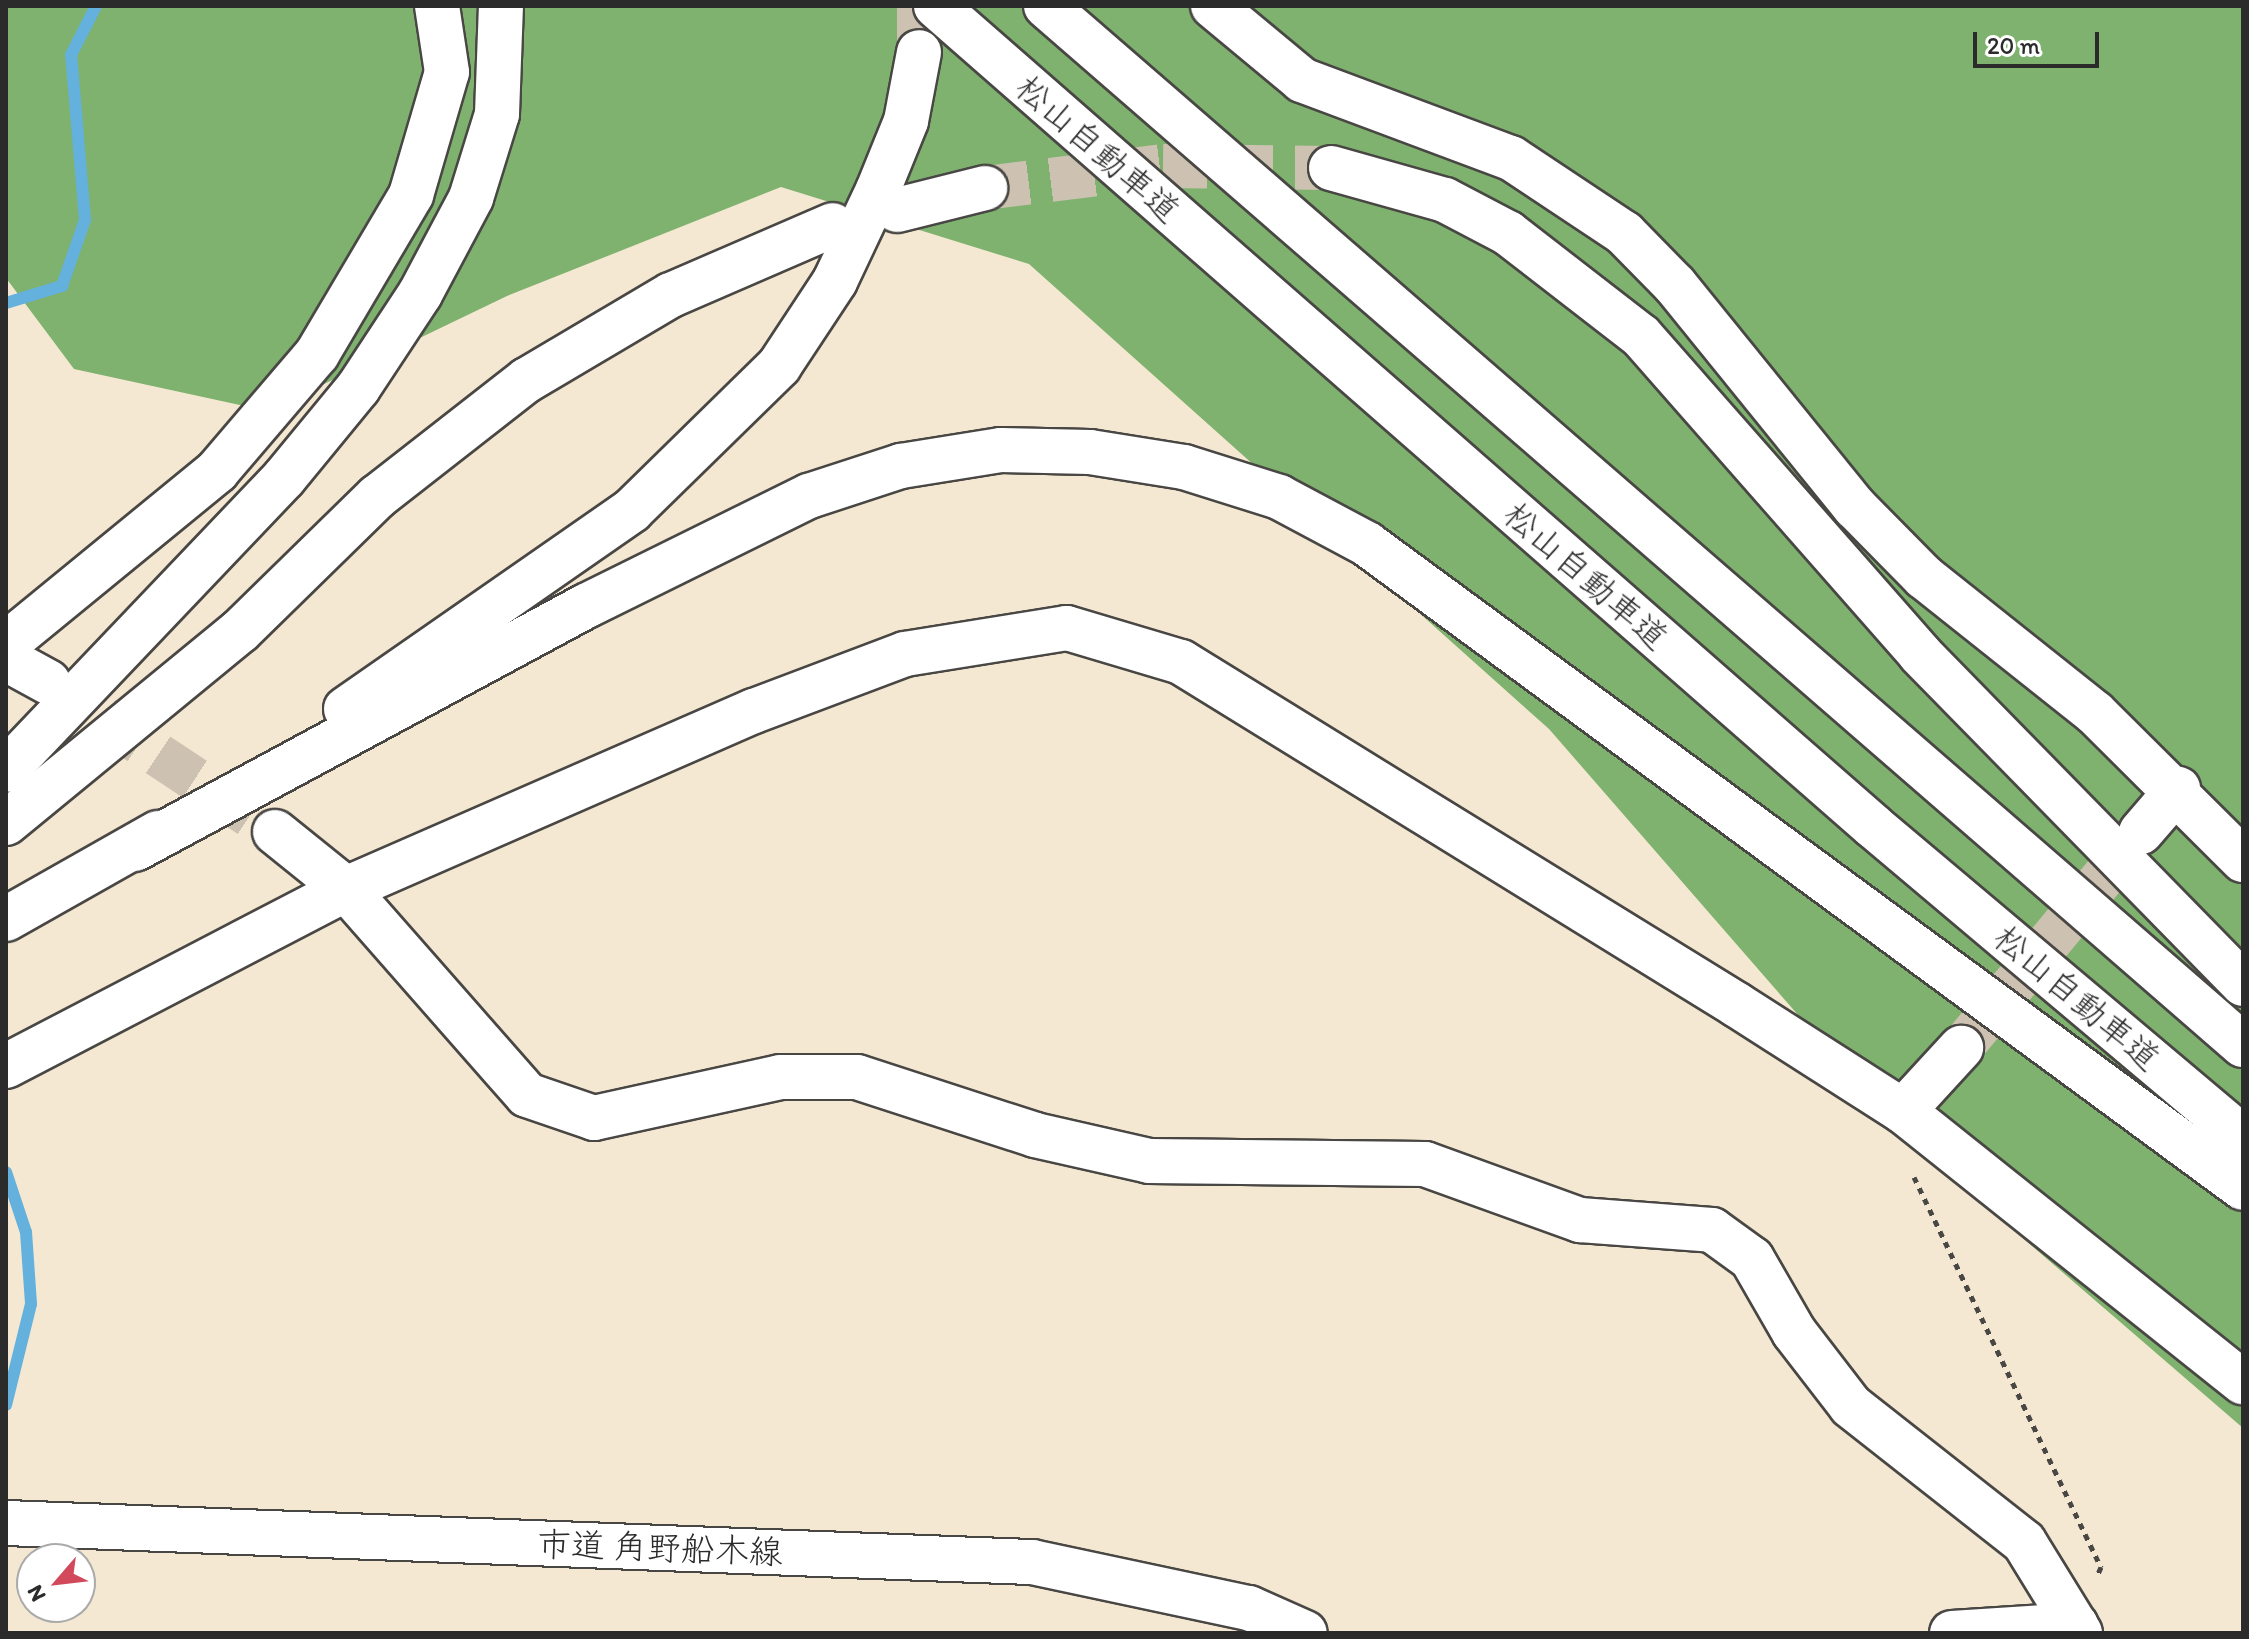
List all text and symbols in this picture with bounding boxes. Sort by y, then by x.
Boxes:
scale bar [1977,16,2103,66]
text: 20 m [1987,31,2040,60]
street label: 松山自動車道 [1008,67,1188,231]
street label: 松山自動車道 [1496,494,1676,658]
street label: 松山自動車道 [1986,917,2168,1079]
street label: 市道 角野船木線 [537,1523,783,1573]
north arrow [16,1543,96,1623]
text: N [21,1581,52,1606]

